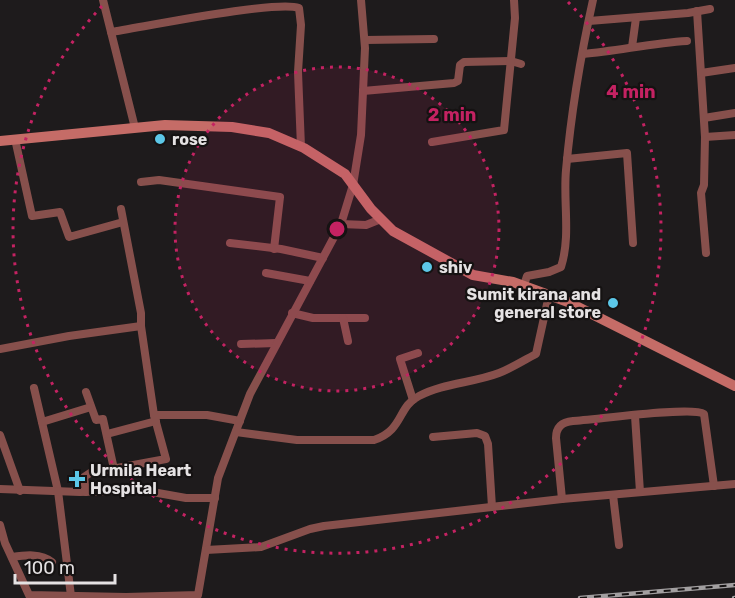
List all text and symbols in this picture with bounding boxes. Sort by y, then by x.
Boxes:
text: 4 min [606,81,656,103]
text: 2 min [428,104,476,126]
place label: rose [172,130,207,149]
marker: rose [153,132,167,146]
centre of rings [327,219,347,239]
place label: shiv [439,258,473,277]
marker: shiv [420,260,434,274]
place label: Sumit kirana and general store [467,285,601,322]
marker: Sumit kirana and general store [606,296,620,310]
place label: Urmila Heart Hospital [90,461,192,498]
marker: Urmila Heart Hospital [68,470,86,488]
scale bar [15,547,116,585]
text: 100 m [24,557,75,579]

